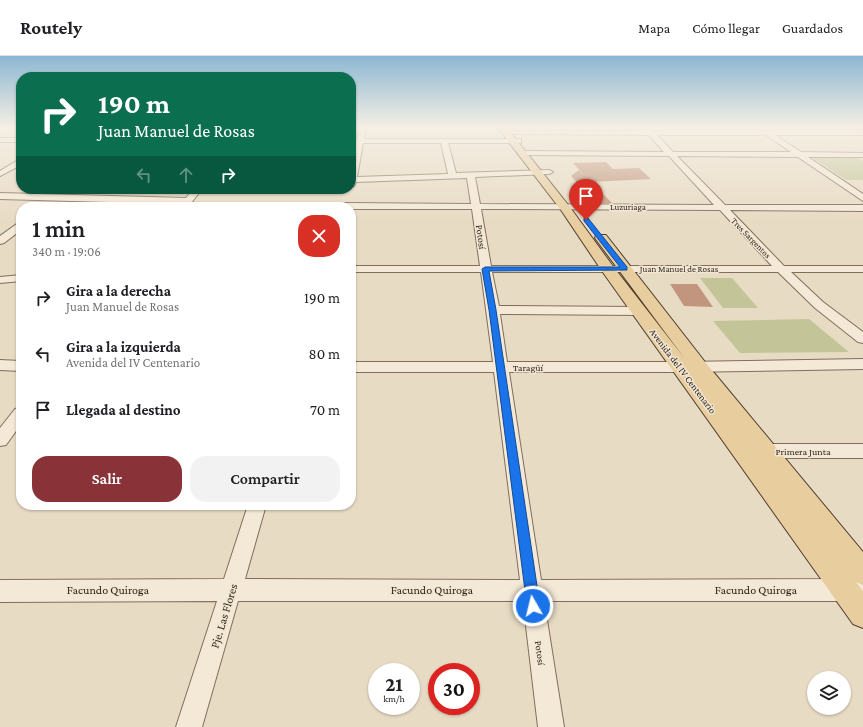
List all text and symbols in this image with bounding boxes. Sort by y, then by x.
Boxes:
text: Routely [20,17,82,38]
text: Mapa [638,20,670,36]
text: Cómo llegar [692,20,760,36]
text: Guardados [782,20,843,36]
icon: right [32,88,84,140]
text: 190 m [98,88,170,119]
text: Juan Manuel de Rosas [98,121,255,141]
icon: left [133,164,155,186]
icon: ahead [175,164,197,186]
icon: right [217,164,239,186]
pin [569,179,603,220]
icon: arrive [575,185,597,207]
street label: Luzuriaga [610,202,646,212]
text: 1 min [32,215,85,242]
button: close [298,215,340,257]
street label: Tres Sargentos [729,216,773,261]
street label: Potosí [474,224,488,250]
text: 340 m · 19:06 [32,244,101,259]
street label: Juan Manuel de Rosas [639,264,719,274]
text: Gira a la derecha [66,283,171,299]
icon: right [32,287,54,309]
text: 190 m [304,290,340,306]
text: Juan Manuel de Rosas [66,299,179,314]
street label: Avenida del IV Centenario [648,326,718,416]
text: Gira a la izquierda [66,339,181,355]
icon: left [32,343,54,365]
text: 80 m [309,346,340,362]
text: Avenida del IV Centenario [66,355,200,370]
street label: Taragüí [513,362,544,373]
icon: arrive [32,399,54,421]
text: Llegada al destino [66,402,181,418]
text: 70 m [310,402,340,418]
street label: Primera Junta [775,446,831,457]
button: Salir [32,456,182,502]
button: Compartir [190,456,340,502]
street label: Pje. Las Flores [208,582,241,650]
street label: Facundo Quiroga [67,583,150,597]
street label: Facundo Quiroga [391,583,474,597]
street label: Facundo Quiroga [715,583,798,597]
position arrow [512,585,554,627]
street label: Potosí [533,640,547,666]
speed limit sign: 30 [428,663,480,715]
map controls [807,671,851,715]
button: layers [807,671,851,715]
text: 21 [385,673,403,695]
text: km/h [383,693,405,704]

